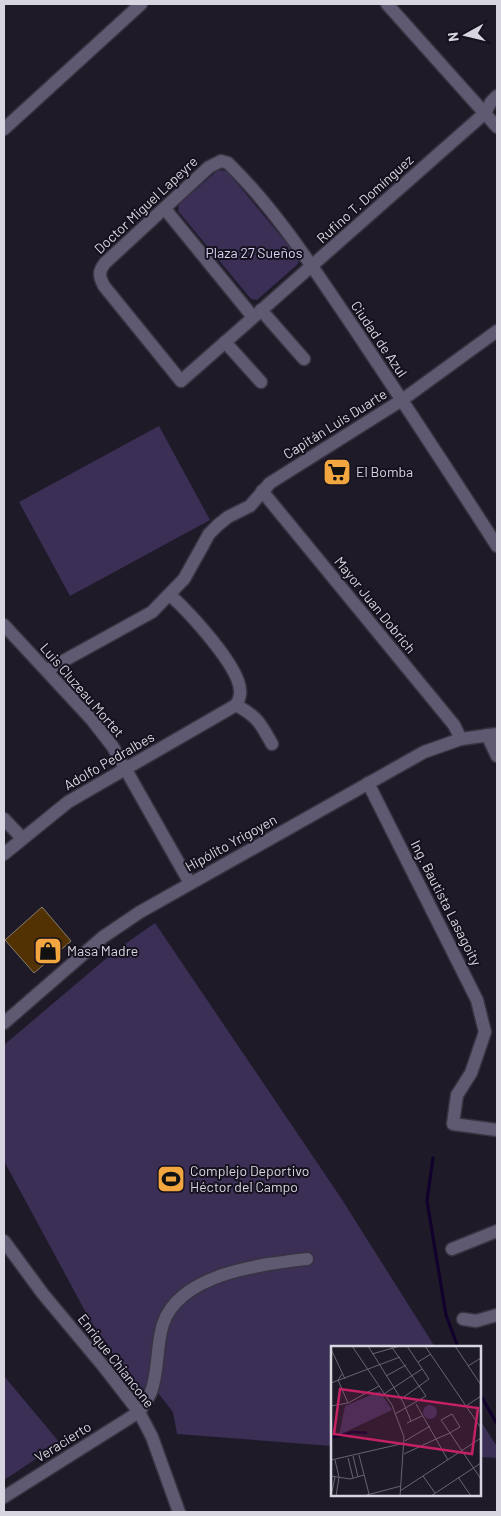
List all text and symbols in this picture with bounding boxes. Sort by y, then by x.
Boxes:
north arrow [441,10,491,60]
text: N [444,31,462,43]
street label: Rufino T. Domínguez [313,151,416,246]
street label: Doctor Miguel Lapeyre [90,152,201,257]
park label: Plaza 27 Sueños [206,244,303,261]
street label: Ciudad de Azul [348,297,411,380]
street label: Capitán Luis Duarte [280,385,390,462]
supermarket icon: El Bomba [322,457,352,487]
place label: El Bomba [356,463,413,480]
street label: Mayor Juan Dobrich [331,553,420,656]
street label: Luis Cluzeau Mortet [37,639,128,740]
street label: Adolfo Pedralbes [60,728,157,793]
street label: Hipólito Yrigoyen [182,810,279,875]
street label: Ing. Bautista Lasagoity [407,837,486,969]
shop icon: Masa Madre [33,936,63,966]
place label: Masa Madre [67,942,138,959]
place label: Complejo Deportivo Héctor del Campo [190,1162,309,1195]
sports icon: Complejo Deportivo Héctor del Campo [156,1164,186,1194]
street label: Enrique Chiancone [75,1310,158,1411]
inset map [331,1346,481,1496]
street label: Veracierto [31,1418,94,1466]

